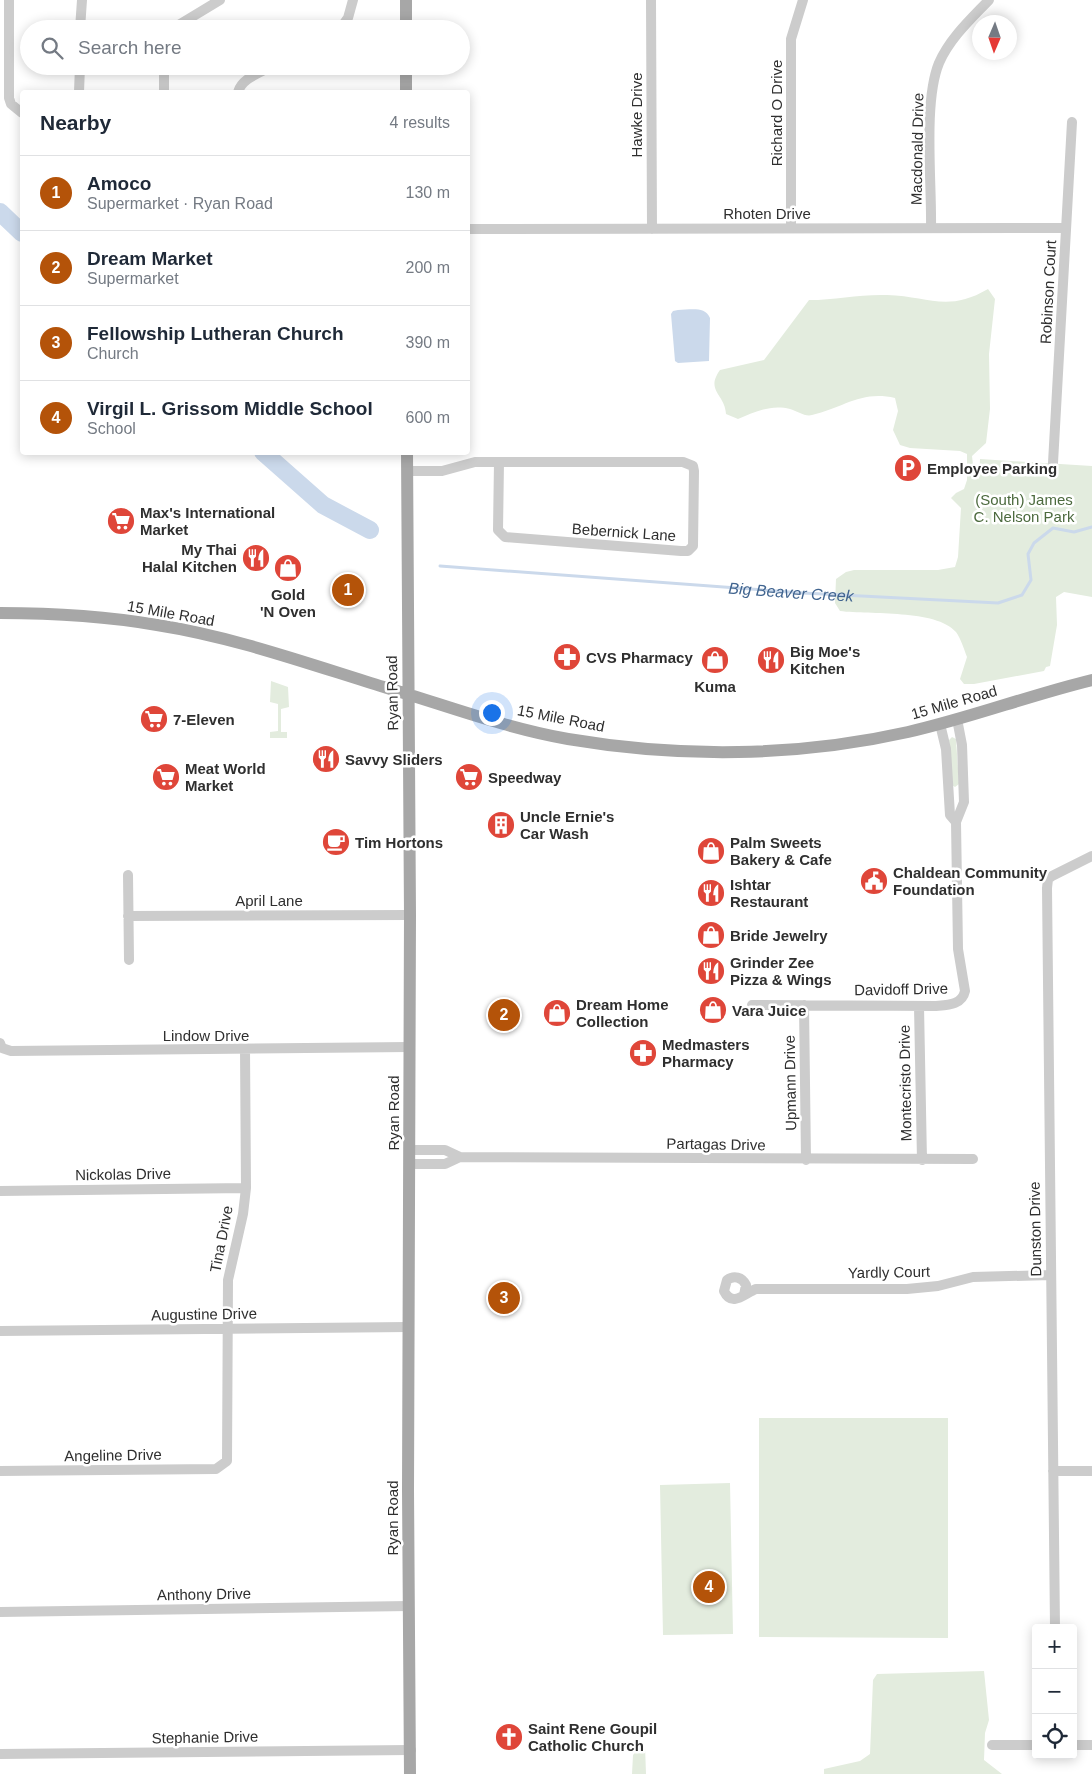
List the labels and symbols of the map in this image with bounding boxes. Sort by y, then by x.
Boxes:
north arrow [972,15,1017,60]
street label: Richard O Drive [768,60,785,166]
street label: Hawke Drive [628,72,645,158]
street label: Macdonald Drive [908,93,926,205]
street label: Rhoten Drive [723,205,811,222]
street label: Robinson Court [1037,239,1059,344]
parking icon: Employee Parking [893,453,923,483]
place label: Employee Parking [927,460,1057,477]
park label: (South) James C. Nelson Park [974,491,1075,525]
place label: Max's International Market [140,504,275,538]
supermarket icon: Max's International Market [106,506,136,536]
street label: Bebernick Lane [571,520,677,544]
place label: My Thai Halal Kitchen [142,541,237,575]
restaurant icon: My Thai Halal Kitchen [241,543,271,573]
shop icon: Gold 'N Oven [273,553,303,583]
pin: 1 [332,571,364,609]
water label: Big Beaver Creek [728,579,855,604]
place label: Gold 'N Oven [260,586,316,620]
street label: 15 Mile Road [126,597,216,629]
pharmacy icon: CVS Pharmacy [552,642,582,672]
place label: Big Moe's Kitchen [790,643,860,677]
shop icon: Kuma [700,645,730,675]
restaurant icon: Big Moe's Kitchen [756,645,786,675]
place label: CVS Pharmacy [586,649,693,666]
street label: Ryan Road [383,655,401,731]
place label: Kuma [694,678,736,695]
street label: 15 Mile Road [909,682,999,722]
your location [479,700,505,726]
street label: 15 Mile Road [516,701,606,735]
supermarket icon: 7-Eleven [139,704,169,734]
place label: 7-Eleven [173,711,235,728]
restaurant icon: Savvy Sliders [311,744,341,774]
place label: Savvy Sliders [345,751,443,768]
place label: Meat World Market [185,760,266,794]
supermarket icon: Meat World Market [151,762,181,792]
supermarket icon: Speedway [454,762,484,792]
place label: Speedway [488,769,562,786]
place label: Uncle Ernie's Car Wash [520,808,614,842]
building icon: Uncle Ernie's Car Wash [486,810,516,840]
cafe icon: Tim Hortons [321,827,351,857]
place label: Tim Hortons [355,834,443,851]
place label: Palm Sweets Bakery & Cafe [730,834,832,868]
shop icon: Palm Sweets Bakery & Cafe [696,836,726,866]
place label: Chaldean Community Foundation [893,864,1048,898]
public building icon: Chaldean Community Foundation [859,866,889,896]
place label: Ishtar Restaurant [730,876,808,910]
restaurant icon: Ishtar Restaurant [696,878,726,908]
street label: April Lane [235,892,303,909]
shop icon: Bride Jewelry [696,920,726,950]
place label: Bride Jewelry [730,927,828,944]
place label: Grinder Zee Pizza & Wings [730,954,832,988]
restaurant icon: Grinder Zee Pizza & Wings [696,956,726,986]
street label: Davidoff Drive [854,980,948,998]
shop icon: Vara Juice [698,995,728,1025]
pin: 2 [488,996,520,1034]
place label: Dream Home Collection [576,996,669,1030]
shop icon: Dream Home Collection [542,998,572,1028]
place label: Vara Juice [732,1002,806,1019]
street label: Montecristo Drive [895,1025,915,1141]
street label: Lindow Drive [163,1027,249,1044]
street label: Upmann Drive [781,1035,799,1131]
place label: Medmasters Pharmacy [662,1036,750,1070]
pharmacy icon: Medmasters Pharmacy [628,1038,658,1068]
street label: Ryan Road [385,1075,402,1151]
street label: Partagas Drive [666,1135,766,1153]
street label: Nickolas Drive [75,1165,171,1183]
street label: Dunston Drive [1026,1181,1044,1277]
street label: Tina Drive [206,1204,236,1274]
street label: Yardly Court [848,1263,931,1281]
pin: 3 [488,1279,520,1317]
street label: Augustine Drive [151,1305,257,1323]
street label: Angeline Drive [64,1446,162,1464]
street label: Ryan Road [384,1480,401,1556]
pin: 4 [693,1568,725,1606]
street label: Anthony Drive [157,1585,251,1603]
place label: Saint Rene Goupil Catholic Church [528,1720,657,1754]
church icon: Saint Rene Goupil Catholic Church [494,1722,524,1752]
street label: Stephanie Drive [151,1728,259,1746]

